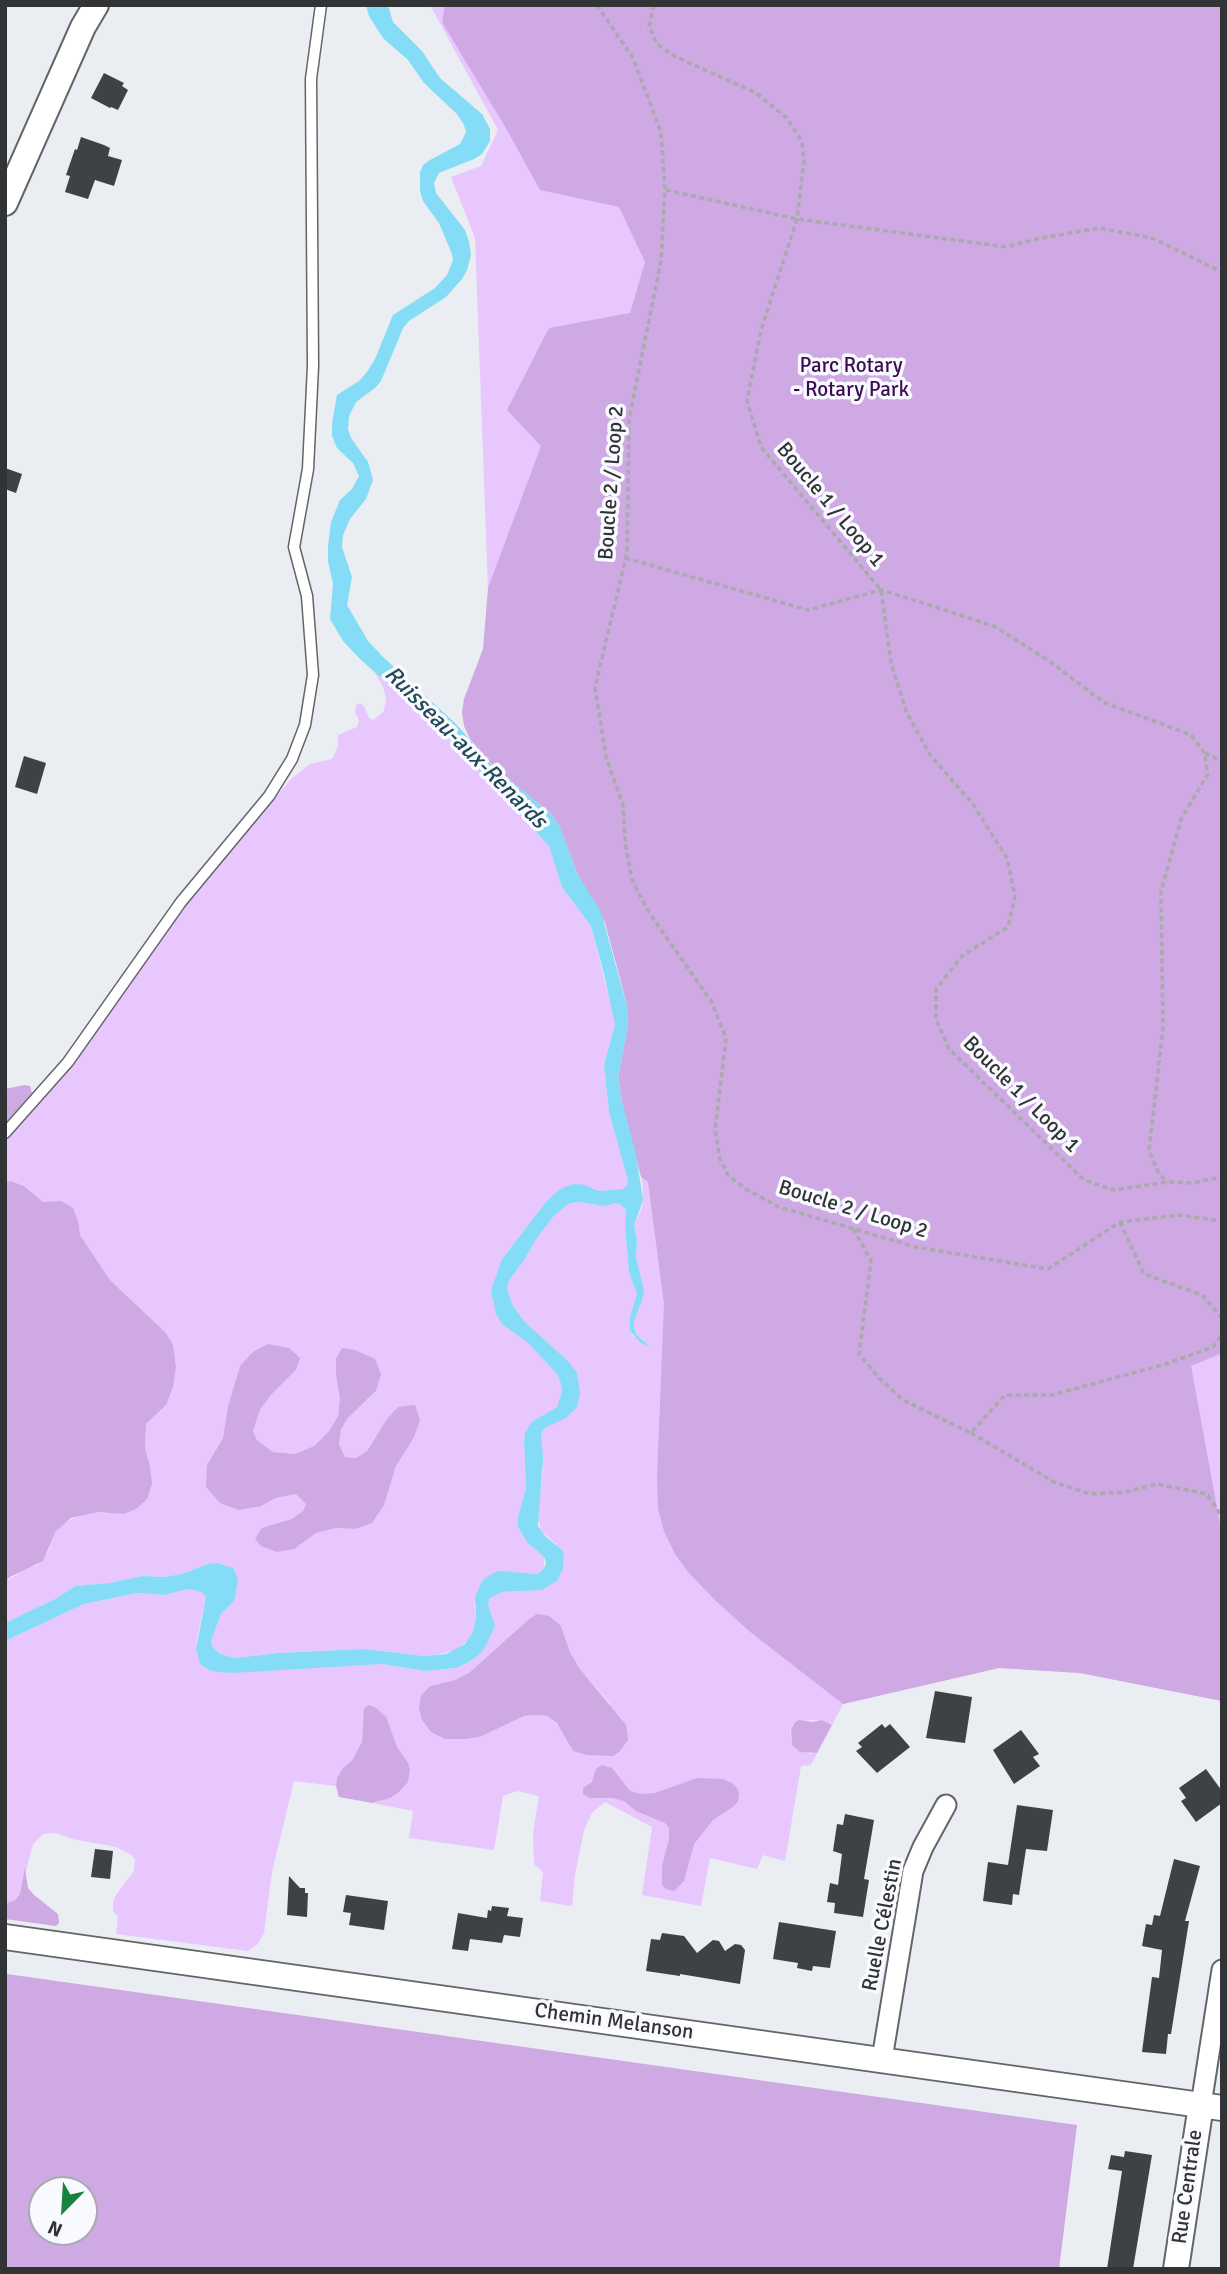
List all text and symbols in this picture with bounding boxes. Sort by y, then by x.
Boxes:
park label: Parc Rotary - Rotary Park [793,353,909,403]
street label: Boucle 2 / Loop 2 [594,405,630,561]
street label: Boucle 1 / Loop 1 [771,438,889,572]
water label: Ruisseau-aux-Renards [378,661,552,835]
street label: Boucle 1 / Loop 1 [957,1031,1085,1159]
street label: Boucle 2 / Loop 2 [775,1175,931,1245]
street label: Ruelle Célestin [858,1857,908,1993]
street label: Chemin Melanson [533,1998,695,2046]
street label: Rue Centrale [1168,2128,1208,2246]
north arrow [28,2176,98,2246]
text: N [44,2215,66,2242]

